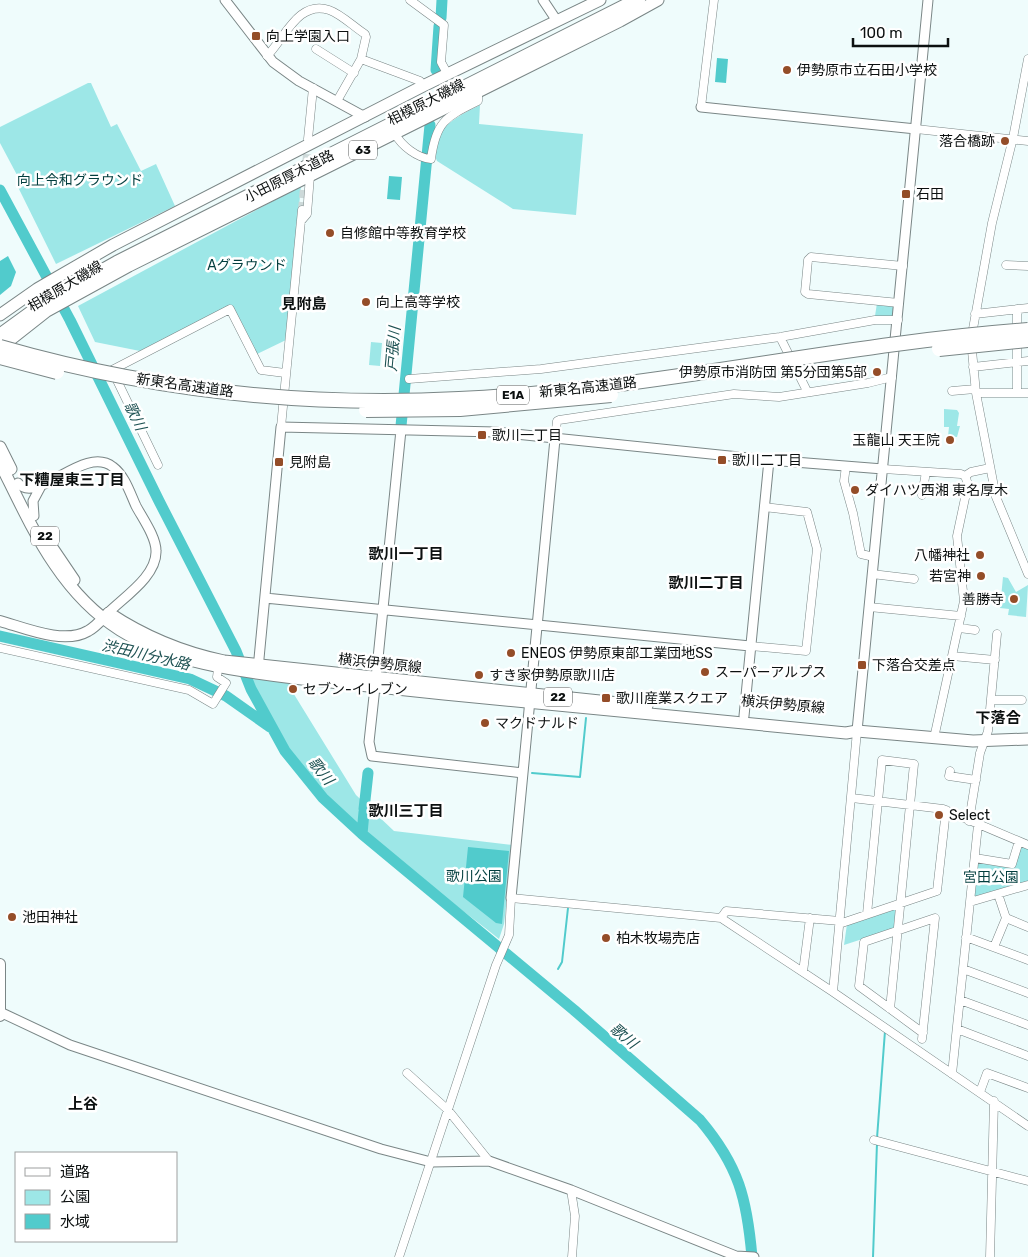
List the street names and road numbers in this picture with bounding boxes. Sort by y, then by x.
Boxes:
street label: 相模原大磯線 [385,76,468,129]
road number: 63 [349,140,377,160]
street label: 小田原厚木道路 [242,147,337,206]
street label: 相模原大磯線 [25,258,106,315]
street label: 新東名高速道路 [135,370,235,401]
street label: 新東名高速道路 [538,374,638,401]
road number: E1A [497,386,529,404]
road number: 22 [31,526,59,546]
street label: 横浜伊勢原線 [337,651,423,676]
road number: 22 [544,688,572,706]
street label: 横浜伊勢原線 [740,692,826,717]

